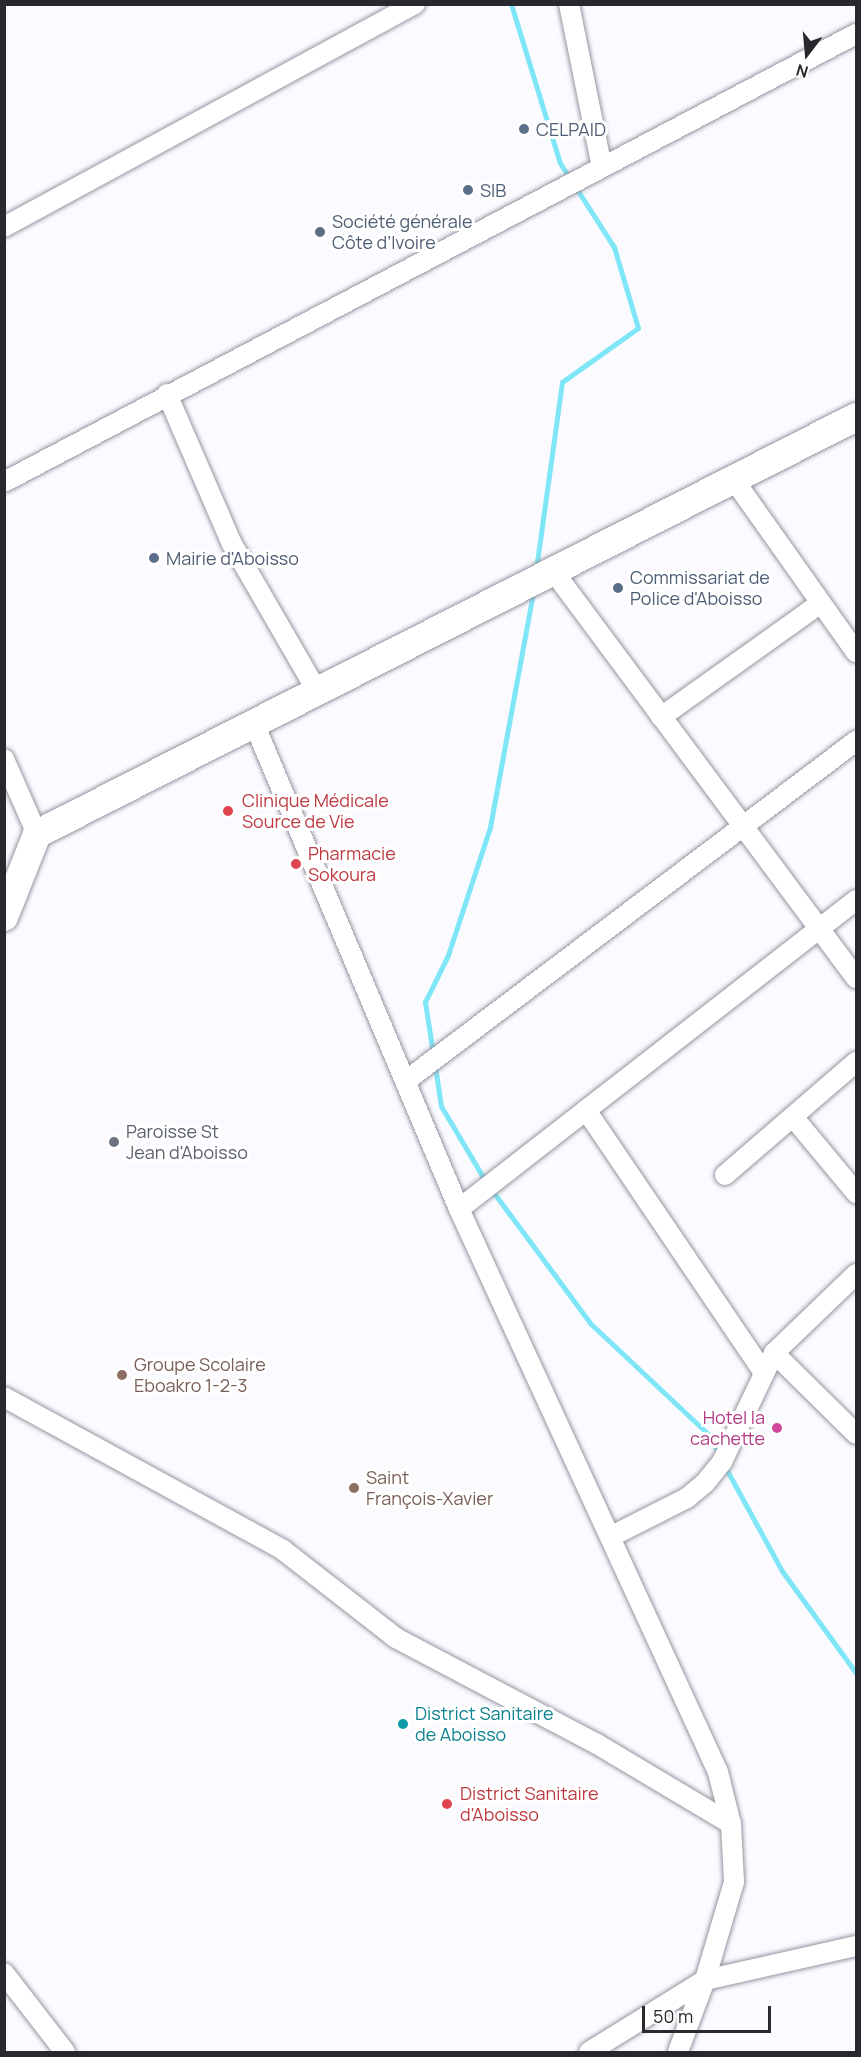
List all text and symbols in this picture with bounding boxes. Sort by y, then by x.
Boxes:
north arrow [777,24,837,84]
text: N [793,59,811,83]
place label: CELPAID [536,118,606,140]
marker: CELPAID [517,122,531,136]
place label: SIB [480,179,506,201]
marker: SIB [461,183,475,197]
place label: Société générale Côte d’Ivoire [332,211,472,254]
marker: Société générale Côte d’Ivoire [313,225,327,239]
place label: Mairie d'Aboisso [166,547,299,569]
marker: Mairie d'Aboisso [147,551,161,565]
place label: Commissariat de Police d'Aboisso [630,567,770,610]
marker: Commissariat de Police d'Aboisso [611,581,625,595]
place label: Clinique Médicale Source de Vie [242,790,389,832]
marker: Clinique Médicale Source de Vie [219,802,237,820]
place label: Pharmacie Sokoura [308,843,396,886]
marker: Pharmacie Sokoura [289,857,303,871]
place label: Paroisse St Jean d'Aboisso [126,1121,248,1164]
marker: Paroisse St Jean d'Aboisso [107,1135,121,1149]
place label: Groupe Scolaire Eboakro 1-2-3 [134,1354,266,1396]
marker: Groupe Scolaire Eboakro 1-2-3 [115,1368,129,1382]
place label: Hotel la cachette [690,1407,765,1450]
marker: Hotel la cachette [770,1421,784,1435]
place label: Saint François-Xavier [366,1467,493,1510]
marker: Saint François-Xavier [347,1481,361,1495]
place label: District Sanitaire de Aboisso [415,1703,554,1746]
marker: District Sanitaire de Aboisso [396,1717,410,1731]
place label: District Sanitaire d'Aboisso [460,1783,599,1826]
marker: District Sanitaire d'Aboisso [438,1795,456,1813]
scale bar [645,1994,774,2032]
text: 50 m [653,2004,693,2028]

